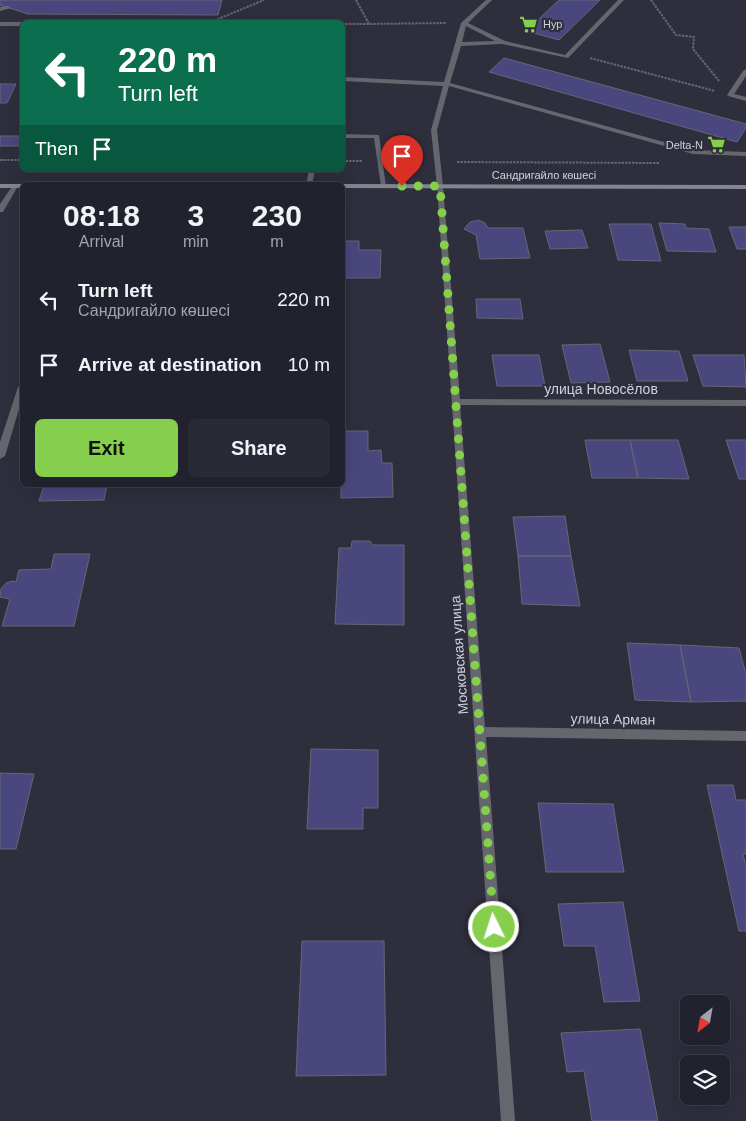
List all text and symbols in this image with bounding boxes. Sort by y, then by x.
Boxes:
supermarket icon: Нур [519,14,539,34]
place label: Нур [543,18,562,30]
icon: left [35,40,100,105]
text: 220 m [118,40,217,79]
text: Turn left [118,81,198,106]
icon: arrive [88,135,116,163]
pin [381,135,423,186]
supermarket icon: Delta-N [707,135,727,155]
text: Then [35,138,78,159]
place label: Delta-N [666,139,703,151]
icon: arrive [388,142,416,170]
street label: Сандригайло көшесі [492,169,596,181]
text: 08:18 [63,199,140,232]
text: 3 [187,199,204,232]
text: 230 [252,199,302,232]
text: Arrival [79,233,124,250]
text: min [183,233,209,250]
text: m [270,233,283,250]
text: Turn left [78,280,153,301]
icon: left [35,286,63,314]
text: 220 m [277,289,330,310]
text: Сандригайло көшесі [78,302,230,319]
icon: arrive [35,351,63,379]
text: Arrive at destination [78,354,262,375]
text: 10 m [288,354,330,375]
street label: улица Новосёлов [544,381,658,397]
button: Exit [35,419,178,477]
button: Share [188,419,330,477]
street label: Московская улица [447,595,471,715]
street label: улица Арман [571,710,655,728]
position arrow [467,900,519,952]
north arrow [680,995,730,1045]
map controls [680,995,730,1105]
button: layers [680,1055,730,1105]

